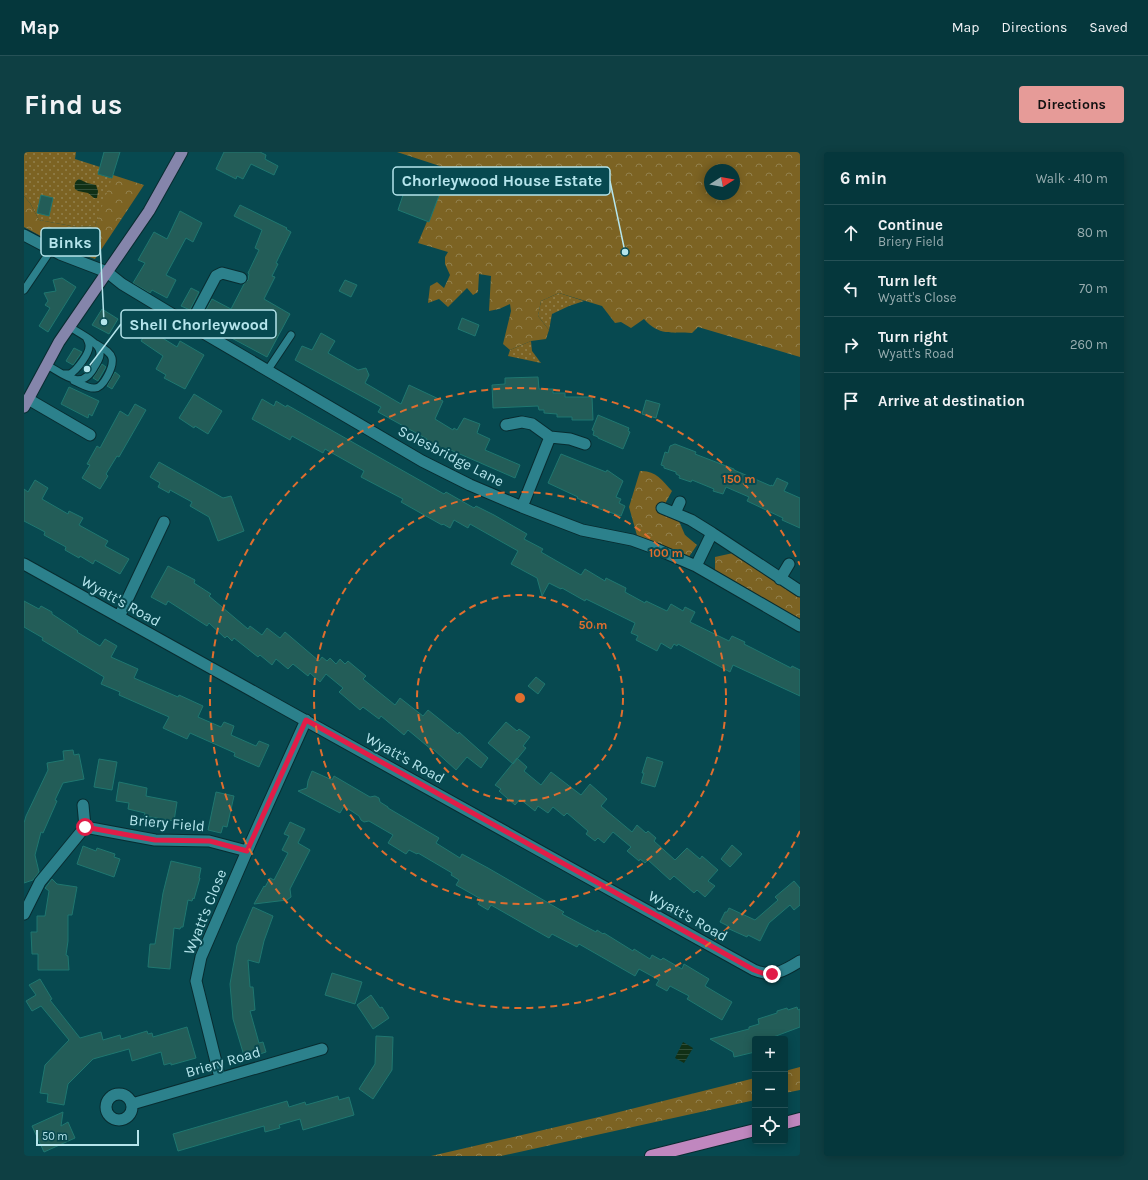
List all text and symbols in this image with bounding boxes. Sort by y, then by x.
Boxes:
text: Map [20,17,59,39]
text: Map [952,19,980,36]
text: Directions [1002,19,1067,36]
text: Saved [1089,19,1128,36]
button: Directions [1019,86,1124,123]
text: Find us [24,88,123,121]
north arrow [704,164,740,200]
callout: Chorleywood House Estate [393,167,610,195]
text: 6 min [840,168,887,188]
text: Chorleywood House Estate [402,171,602,190]
text: Walk · 410 m [1036,171,1108,186]
text: Continue [878,216,943,234]
icon: ahead [840,222,862,244]
text: 80 m [1077,225,1108,240]
callout: Binks [41,228,100,256]
text: Binks [48,233,92,252]
text: Briery Field [878,234,944,249]
text: Turn left [878,272,937,290]
icon: left [840,278,862,300]
text: 70 m [1079,281,1108,296]
text: Wyatt's Close [878,290,957,305]
callout: Shell Chorleywood [121,310,276,338]
text: Shell Chorleywood [129,315,269,334]
text: Turn right [878,328,948,346]
icon: right [840,334,862,356]
text: 260 m [1070,337,1108,352]
text: Wyatt's Road [878,346,954,361]
icon: arrive [840,390,862,412]
text: Arrive at destination [878,392,1025,410]
street label: Solesbridge Lane [395,422,507,490]
text: 150 m [722,472,756,486]
text: 100 m [649,546,683,560]
street label: Wyatt's Road [78,572,164,630]
text: 50 m [579,618,608,632]
centre of rings [513,691,527,705]
street label: Wyatt's Road [362,729,448,787]
street label: Briery Field [128,811,206,835]
route start [76,818,94,836]
street label: Wyatt's Close [180,867,230,957]
street label: Wyatt's Road [645,887,731,945]
route end [763,965,781,983]
map controls [752,1036,788,1144]
button: + [752,1036,788,1072]
street label: Briery Road [183,1043,263,1081]
button: − [752,1072,788,1108]
button: locate [752,1108,788,1144]
scale bar [36,1128,139,1147]
text: 50 m [42,1130,68,1143]

